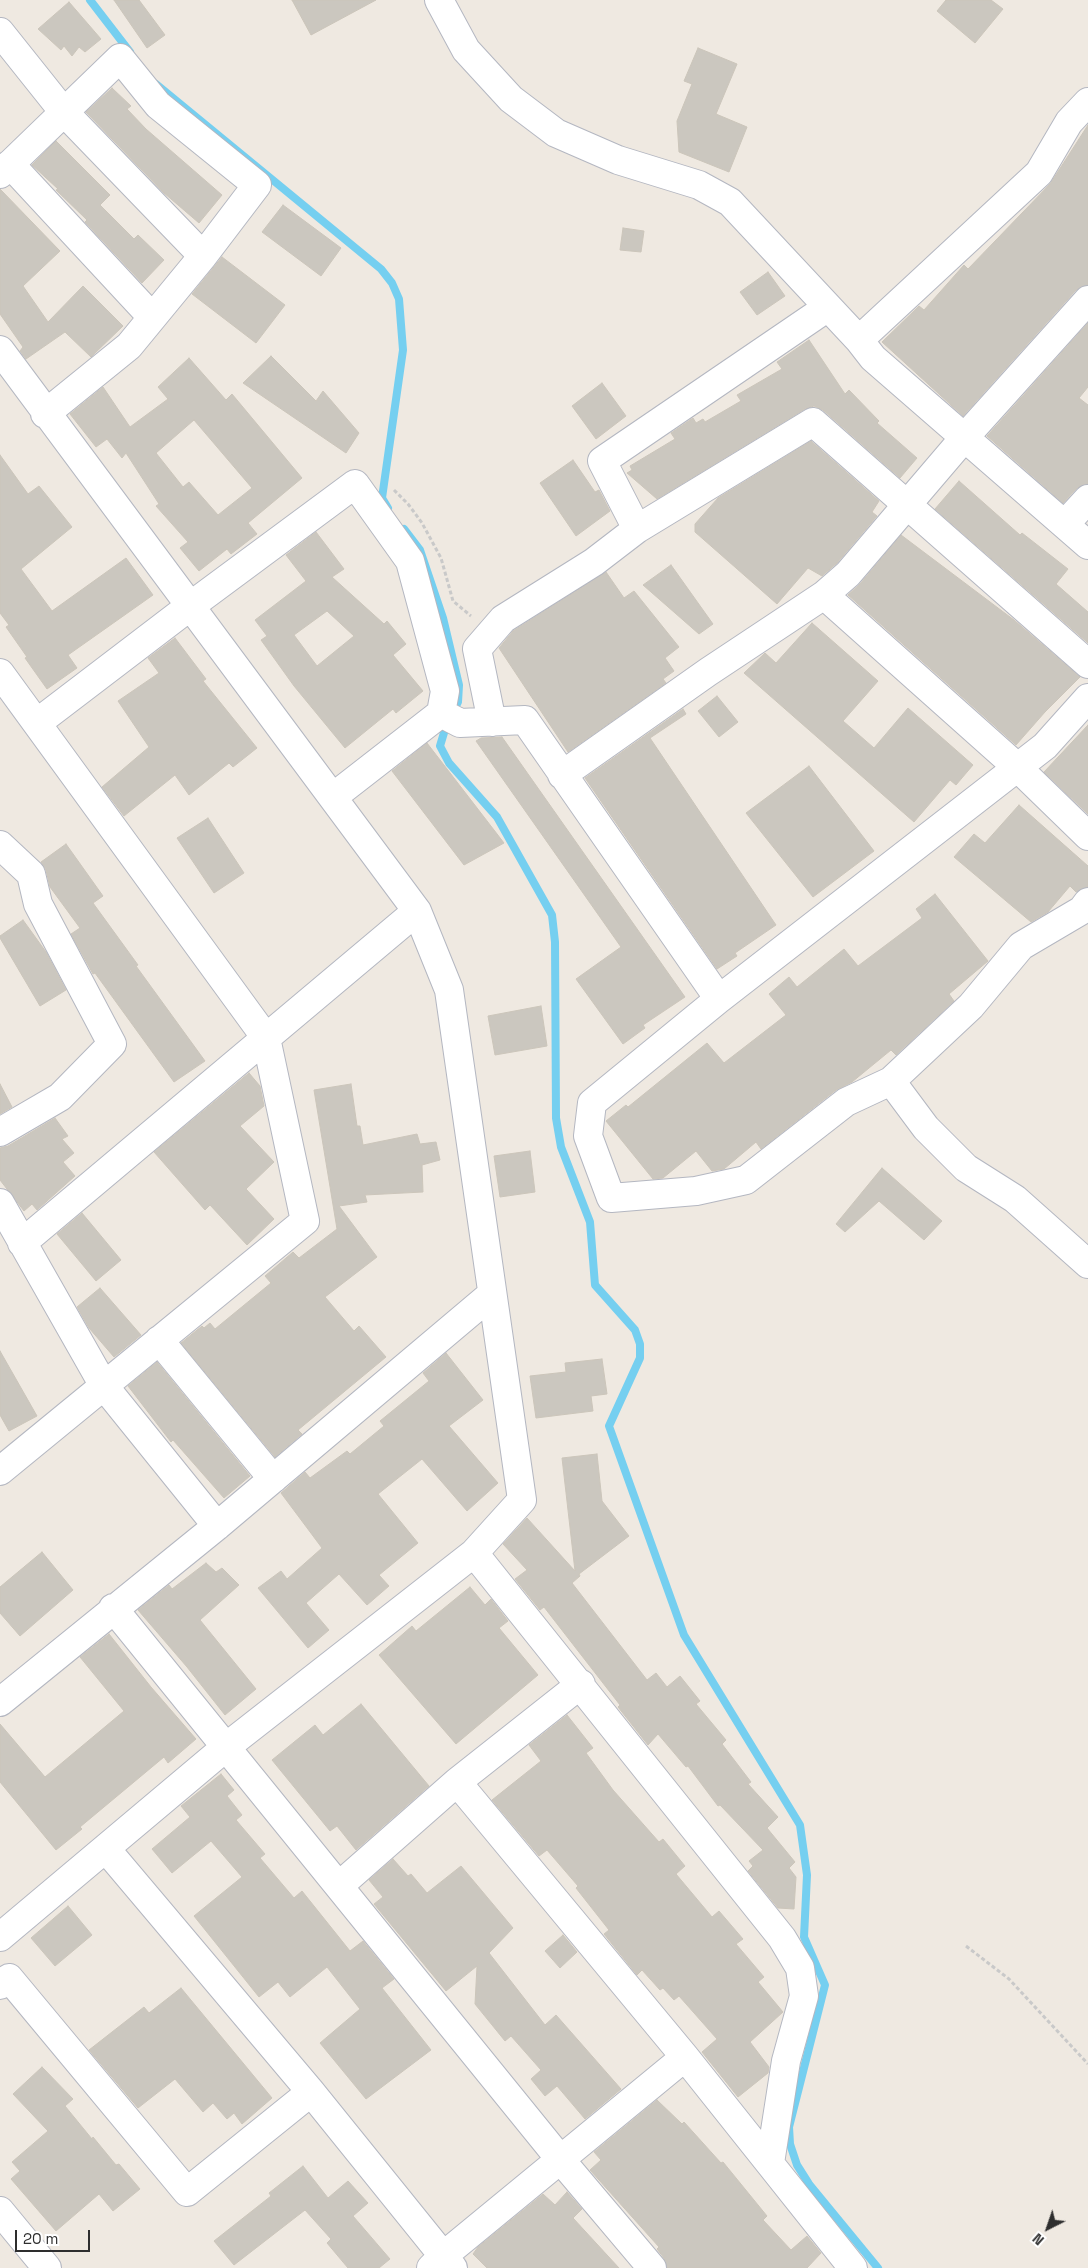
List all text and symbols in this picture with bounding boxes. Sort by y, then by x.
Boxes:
north arrow [1023,2203,1073,2253]
scale bar [18,2220,92,2252]
text: 20 m [23,2229,58,2248]
text: N [1029,2229,1048,2249]

